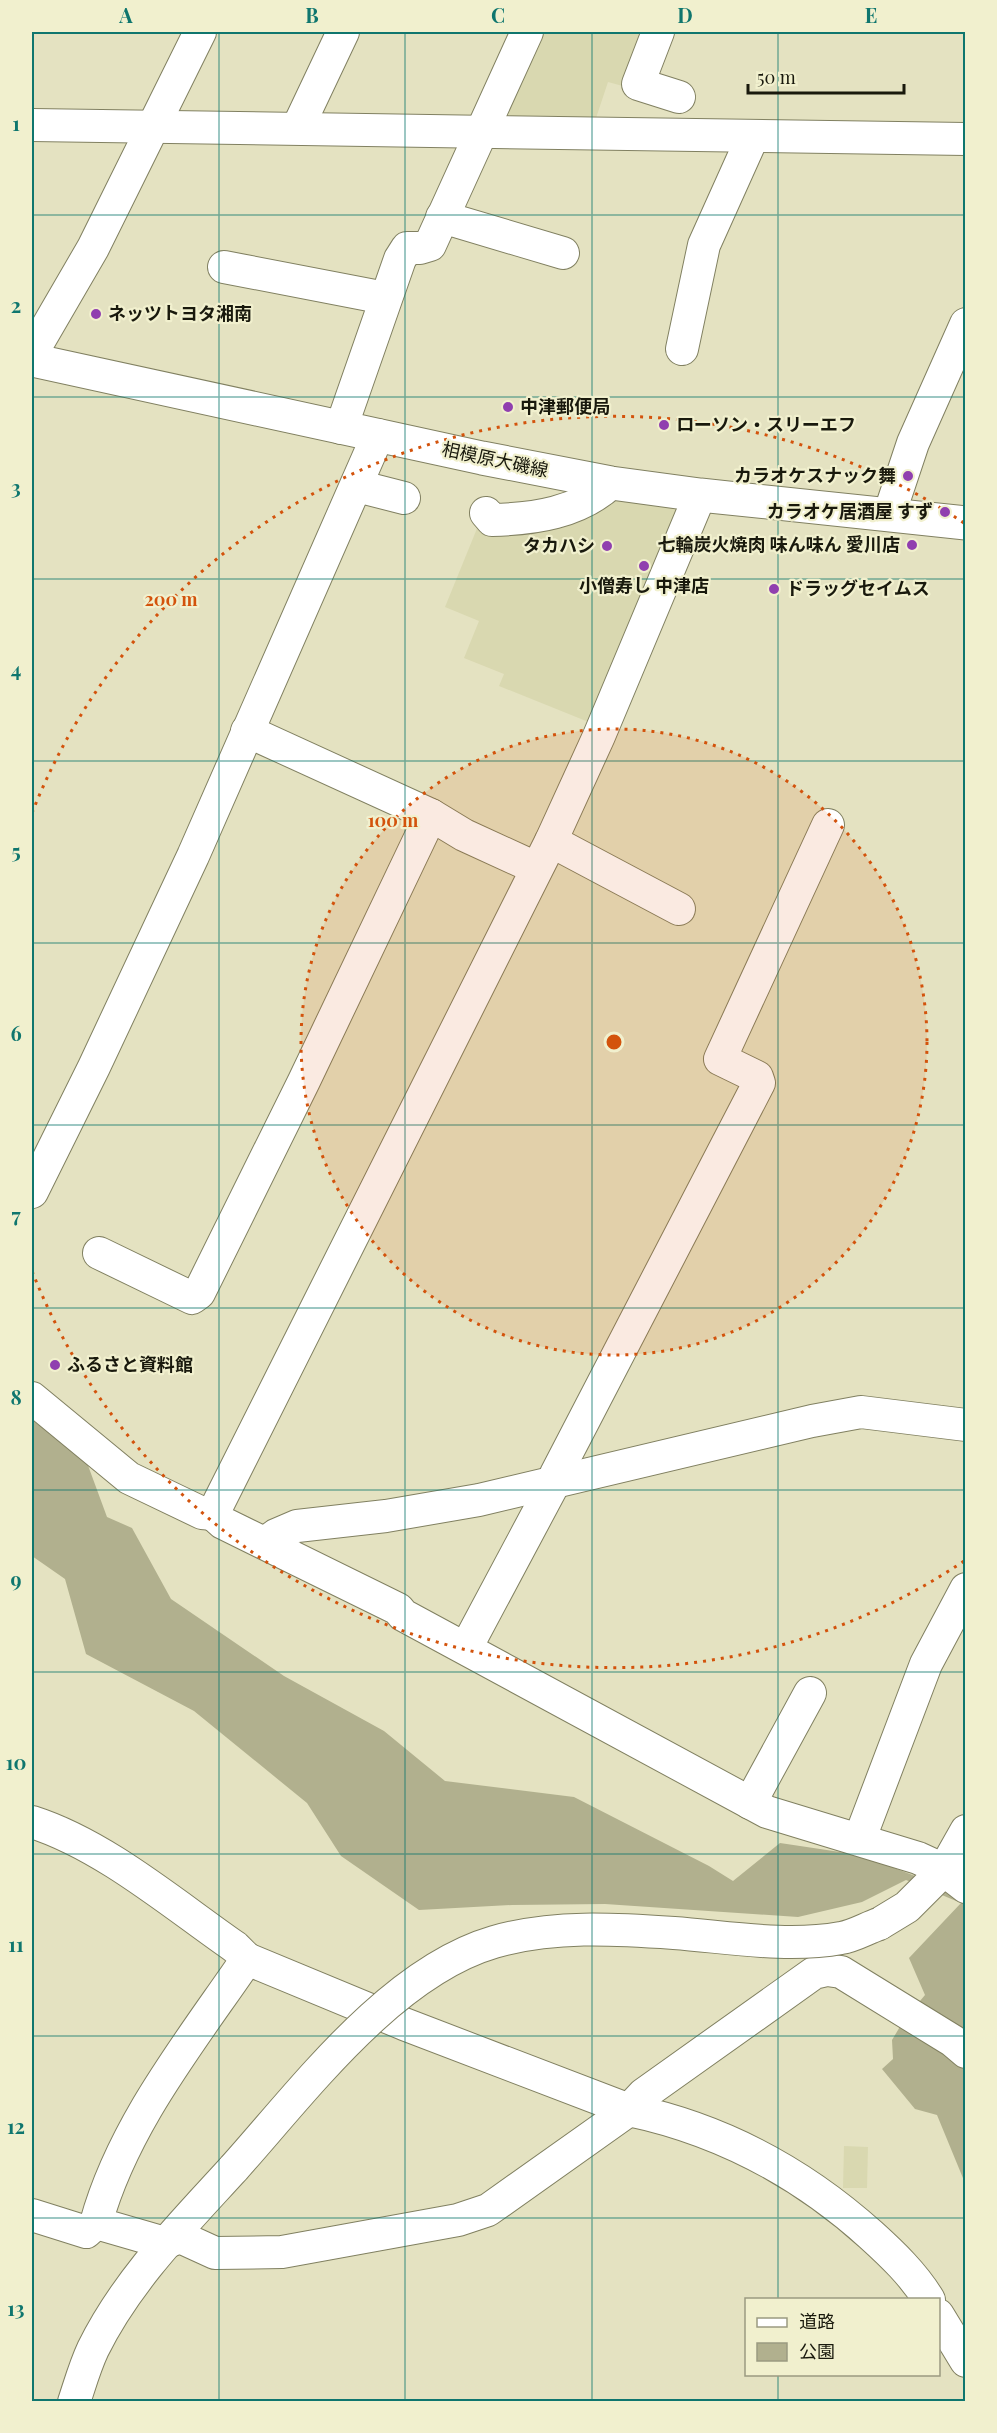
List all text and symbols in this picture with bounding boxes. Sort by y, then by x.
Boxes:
text: A [118,1,133,28]
text: B [305,1,319,28]
text: C [491,1,505,28]
text: D [677,1,693,28]
text: E [865,1,877,28]
scale bar [748,57,904,95]
text: 50 m [757,65,796,89]
text: 1 [12,109,20,136]
text: 2 [11,291,21,318]
place label: ネッツトヨタ湘南 [108,301,252,325]
marker: ネッツトヨタ湘南 [89,307,103,321]
place label: 中津郵便局 [520,394,610,418]
marker: 中津郵便局 [501,400,515,414]
place label: ローソン・スリーエフ [676,412,856,436]
marker: ローソン・スリーエフ [657,418,671,432]
street label: 相模原大磯線 [440,436,551,482]
place label: カラオケスナック舞 [734,463,896,487]
marker: カラオケスナック舞 [901,469,915,483]
text: 3 [11,473,21,500]
place label: カラオケ居酒屋 すず [767,499,933,523]
marker: カラオケ居酒屋 すず [938,505,952,519]
place label: 七輪炭火焼肉 味ん味ん 愛川店 [658,532,900,556]
place label: タカハシ [523,533,595,557]
marker: 七輪炭火焼肉 味ん味ん 愛川店 [905,538,919,552]
marker: タカハシ [600,539,614,553]
marker: 小僧寿し 中津店 [637,559,651,573]
place label: 小僧寿し 中津店 [579,573,709,597]
place label: ドラッグセイムス [786,576,930,600]
marker: ドラッグセイムス [767,582,781,596]
text: 200 m [144,587,198,611]
text: 4 [11,655,21,682]
text: 100 m [368,808,419,832]
text: 5 [11,837,21,864]
text: 6 [10,1019,22,1046]
centre of rings [604,1032,624,1052]
text: 7 [11,1201,21,1228]
place label: ふるさと資料館 [67,1352,193,1376]
marker: ふるさと資料館 [48,1358,62,1372]
text: 8 [10,1383,22,1410]
text: 9 [10,1565,22,1592]
text: 10 [6,1748,26,1775]
text: 11 [8,1930,24,1957]
text: 12 [7,2112,25,2139]
text: 13 [7,2294,25,2321]
legend [745,2298,940,2376]
text: 道路 [799,2309,835,2333]
text: 公園 [799,2339,835,2363]

